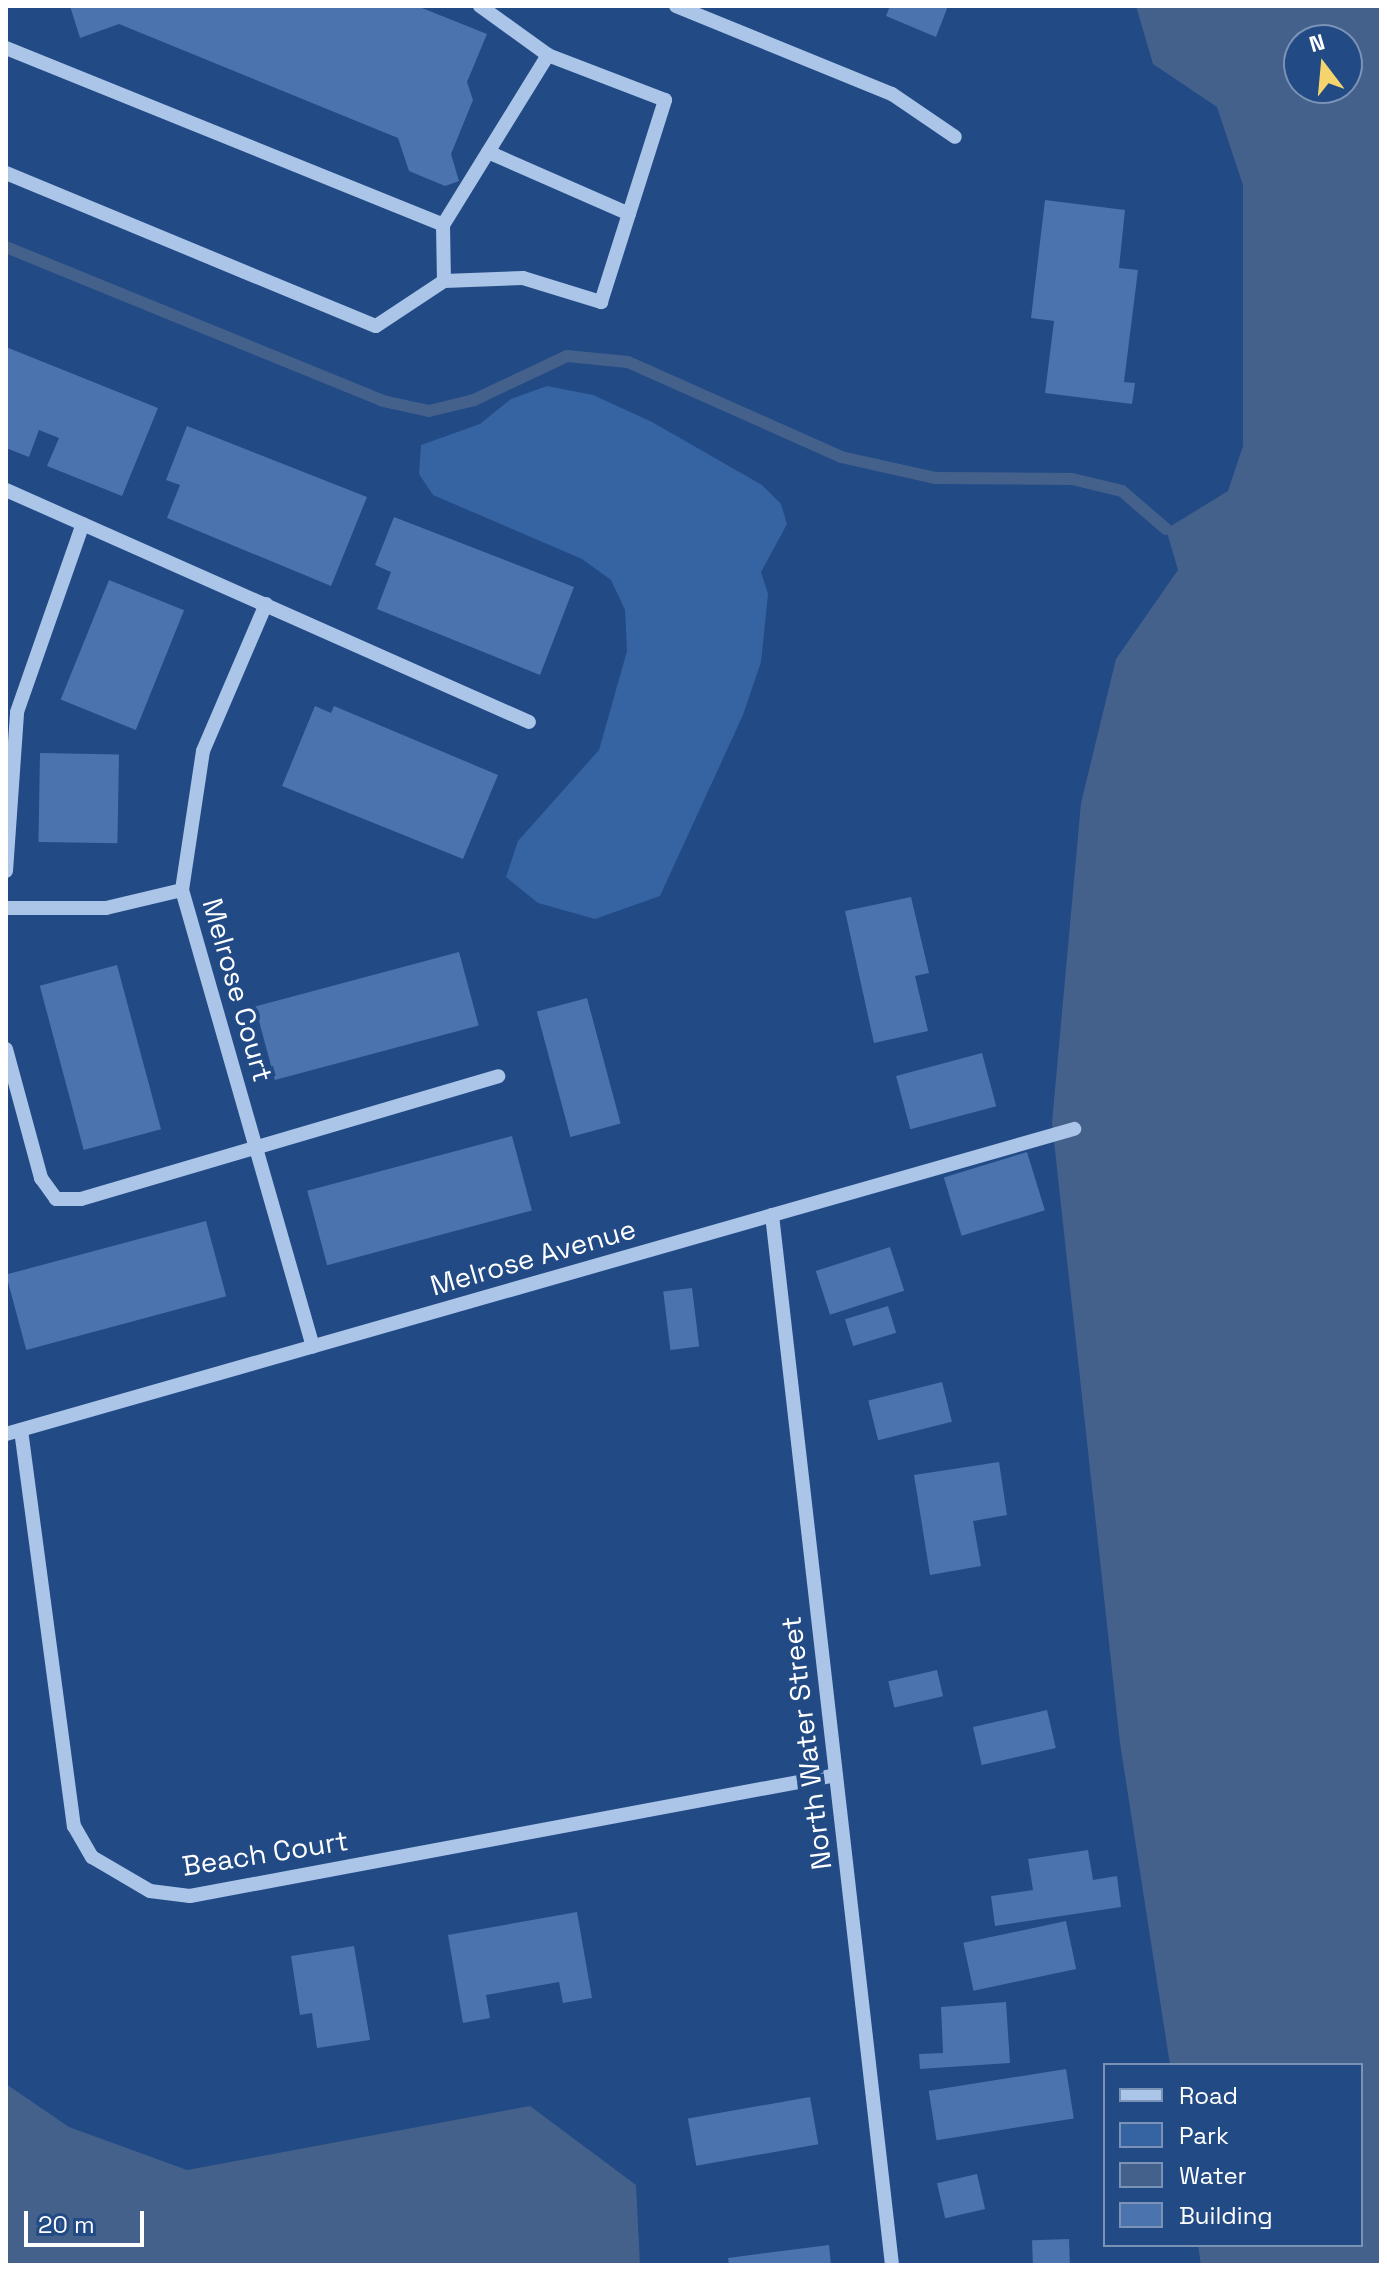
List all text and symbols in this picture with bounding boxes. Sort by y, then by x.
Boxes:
north arrow [1283,24,1363,104]
text: N [1306,27,1328,58]
street label: Melrose Court [196,894,280,1086]
street label: Melrose Avenue [426,1212,640,1302]
street label: North Water Street [774,1614,838,1872]
street label: Beach Court [180,1823,350,1883]
legend [1103,2063,1363,2247]
text: Road [1179,2080,1238,2111]
text: Park [1179,2120,1229,2151]
text: Water [1179,2160,1247,2191]
scale bar [28,2195,148,2245]
text: Building [1179,2200,1273,2231]
text: 20 m [38,2209,95,2240]

